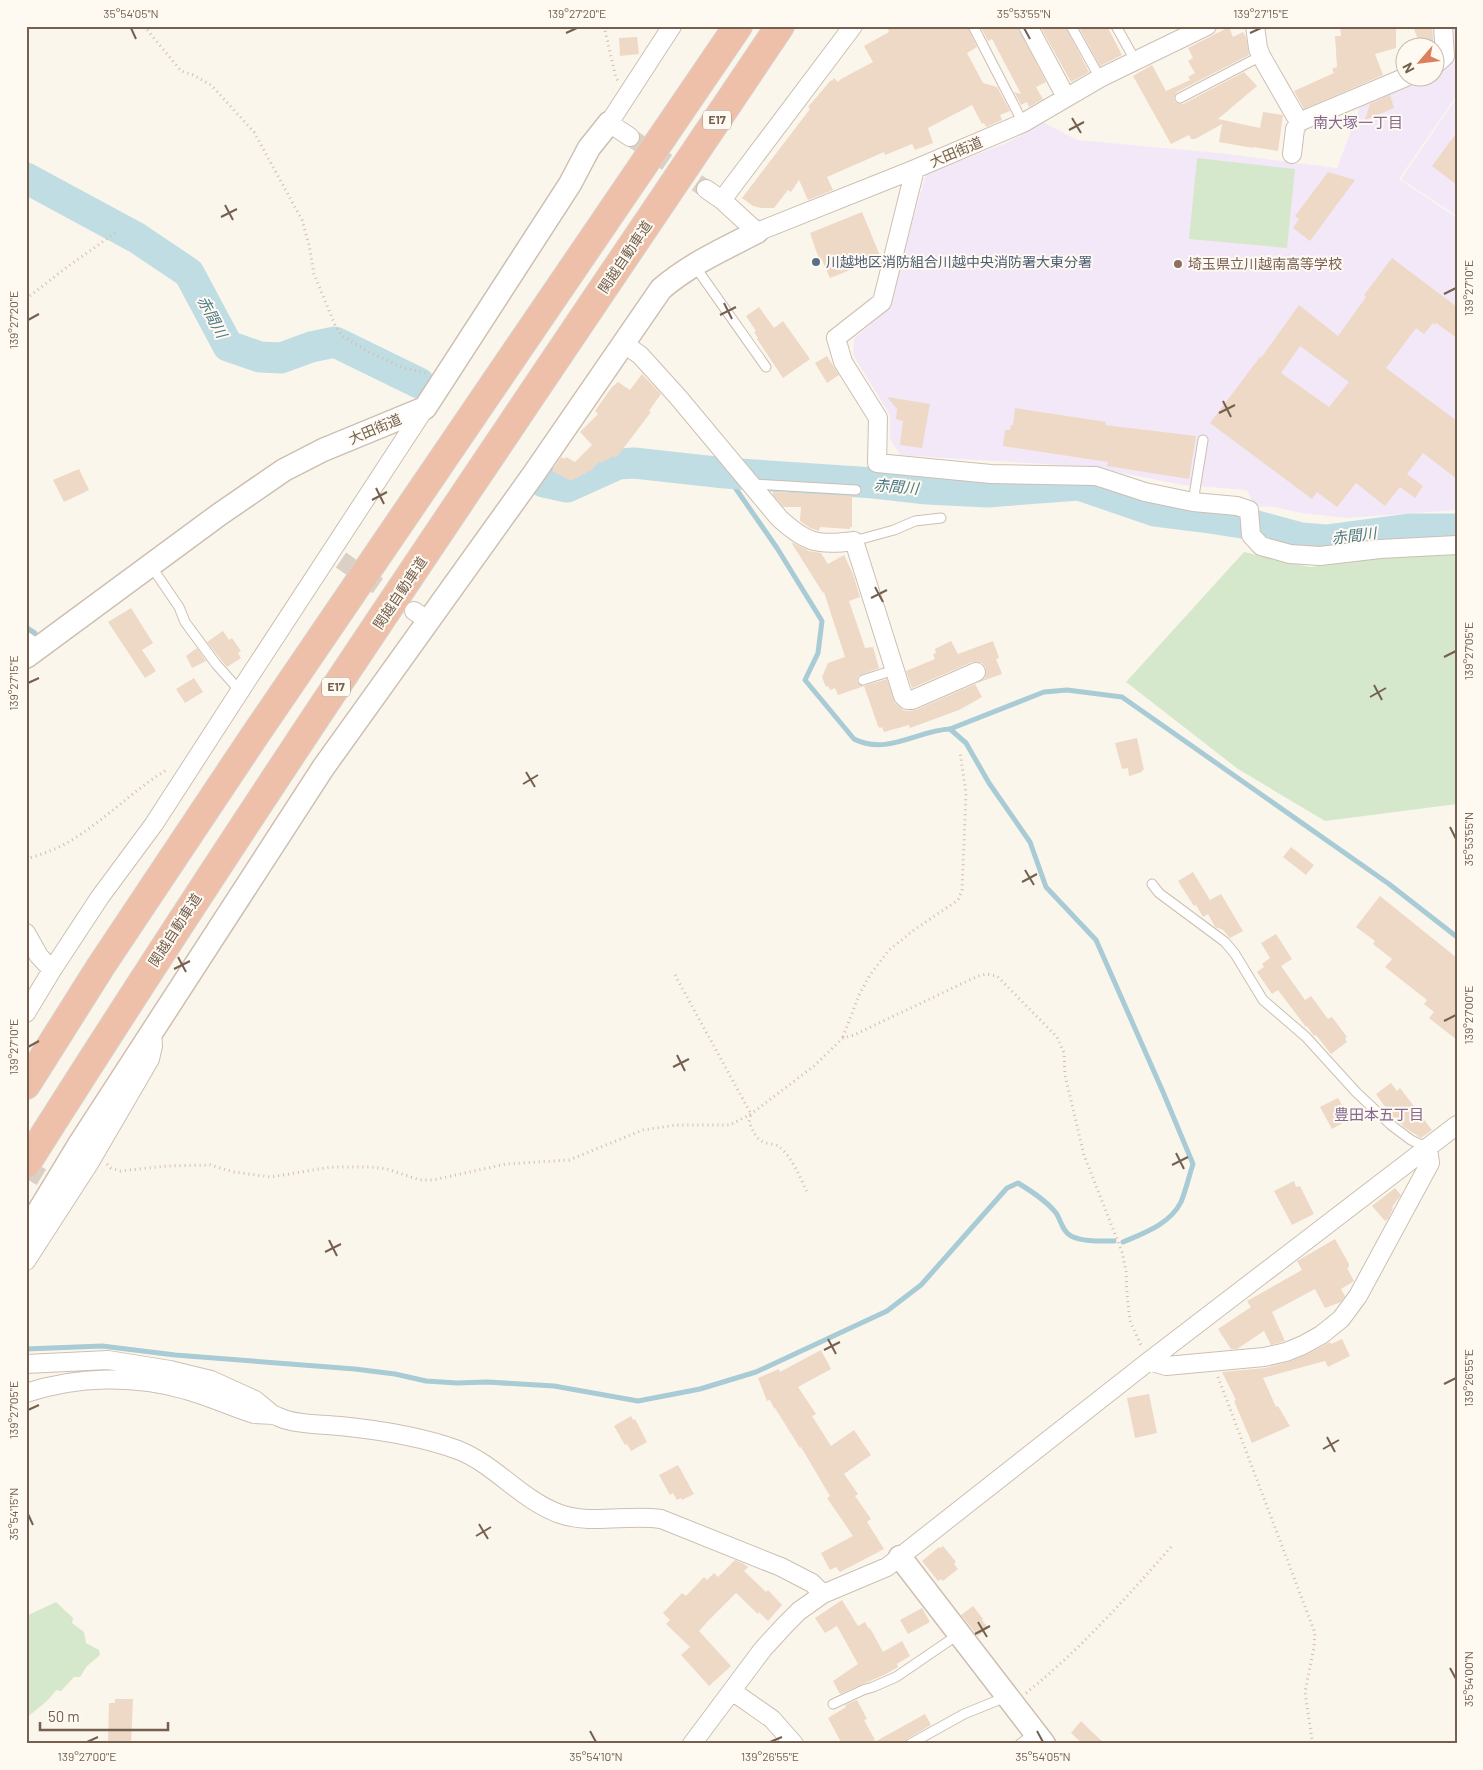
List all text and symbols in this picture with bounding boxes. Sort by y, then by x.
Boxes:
text: 35°54'05"N [103,6,159,20]
text: 139°27'20"E [548,6,606,20]
text: 35°53'55"N [997,6,1051,20]
text: 139°27'15"E [1233,6,1289,20]
north arrow [1396,38,1446,88]
text: N [1398,60,1418,76]
road number: E17 [703,110,731,130]
district label: 南大塚一丁目 [1313,113,1403,131]
street label: 大田街道 [927,133,985,170]
street label: 関越自動車道 [594,217,655,296]
place label: 川越地区消防組合川越中央消防署大東分署 [826,253,1092,270]
place label: 埼玉県立川越南高等学校 [1188,255,1342,272]
marker: 川越地区消防組合川越中央消防署大東分署 [810,256,822,268]
marker: 埼玉県立川越南高等学校 [1172,258,1184,270]
text: 139°27'10"E [1461,260,1475,316]
text: 139°27'20"E [6,291,20,349]
water label: 赤間川 [194,292,232,342]
street label: 大田街道 [346,410,404,447]
water label: 赤間川 [873,475,921,497]
water label: 赤間川 [1330,523,1379,547]
street label: 関越自動車道 [369,553,430,632]
text: 139°27'05"E [1461,622,1475,680]
text: 139°27'15"E [6,655,20,711]
road number: E17 [322,678,350,696]
text: 35°53'55"N [1461,812,1475,866]
street label: 関越自動車道 [145,890,205,970]
text: 139°27'00"E [1461,986,1475,1044]
text: 139°27'10"E [6,1019,20,1075]
district label: 豊田本五丁目 [1334,1105,1424,1123]
text: 139°26'55"E [1461,1349,1475,1407]
text: 139°27'05"E [6,1381,20,1439]
text: 35°54'15"N [6,1488,20,1540]
text: 35°54'00"N [1461,1651,1475,1707]
scale bar [40,1700,168,1732]
text: 50 m [48,1707,80,1725]
text: 139°27'00"E [58,1749,116,1763]
text: 35°54'10"N [569,1749,623,1763]
text: 139°26'55"E [741,1749,799,1763]
text: 35°54'05"N [1015,1749,1071,1763]

